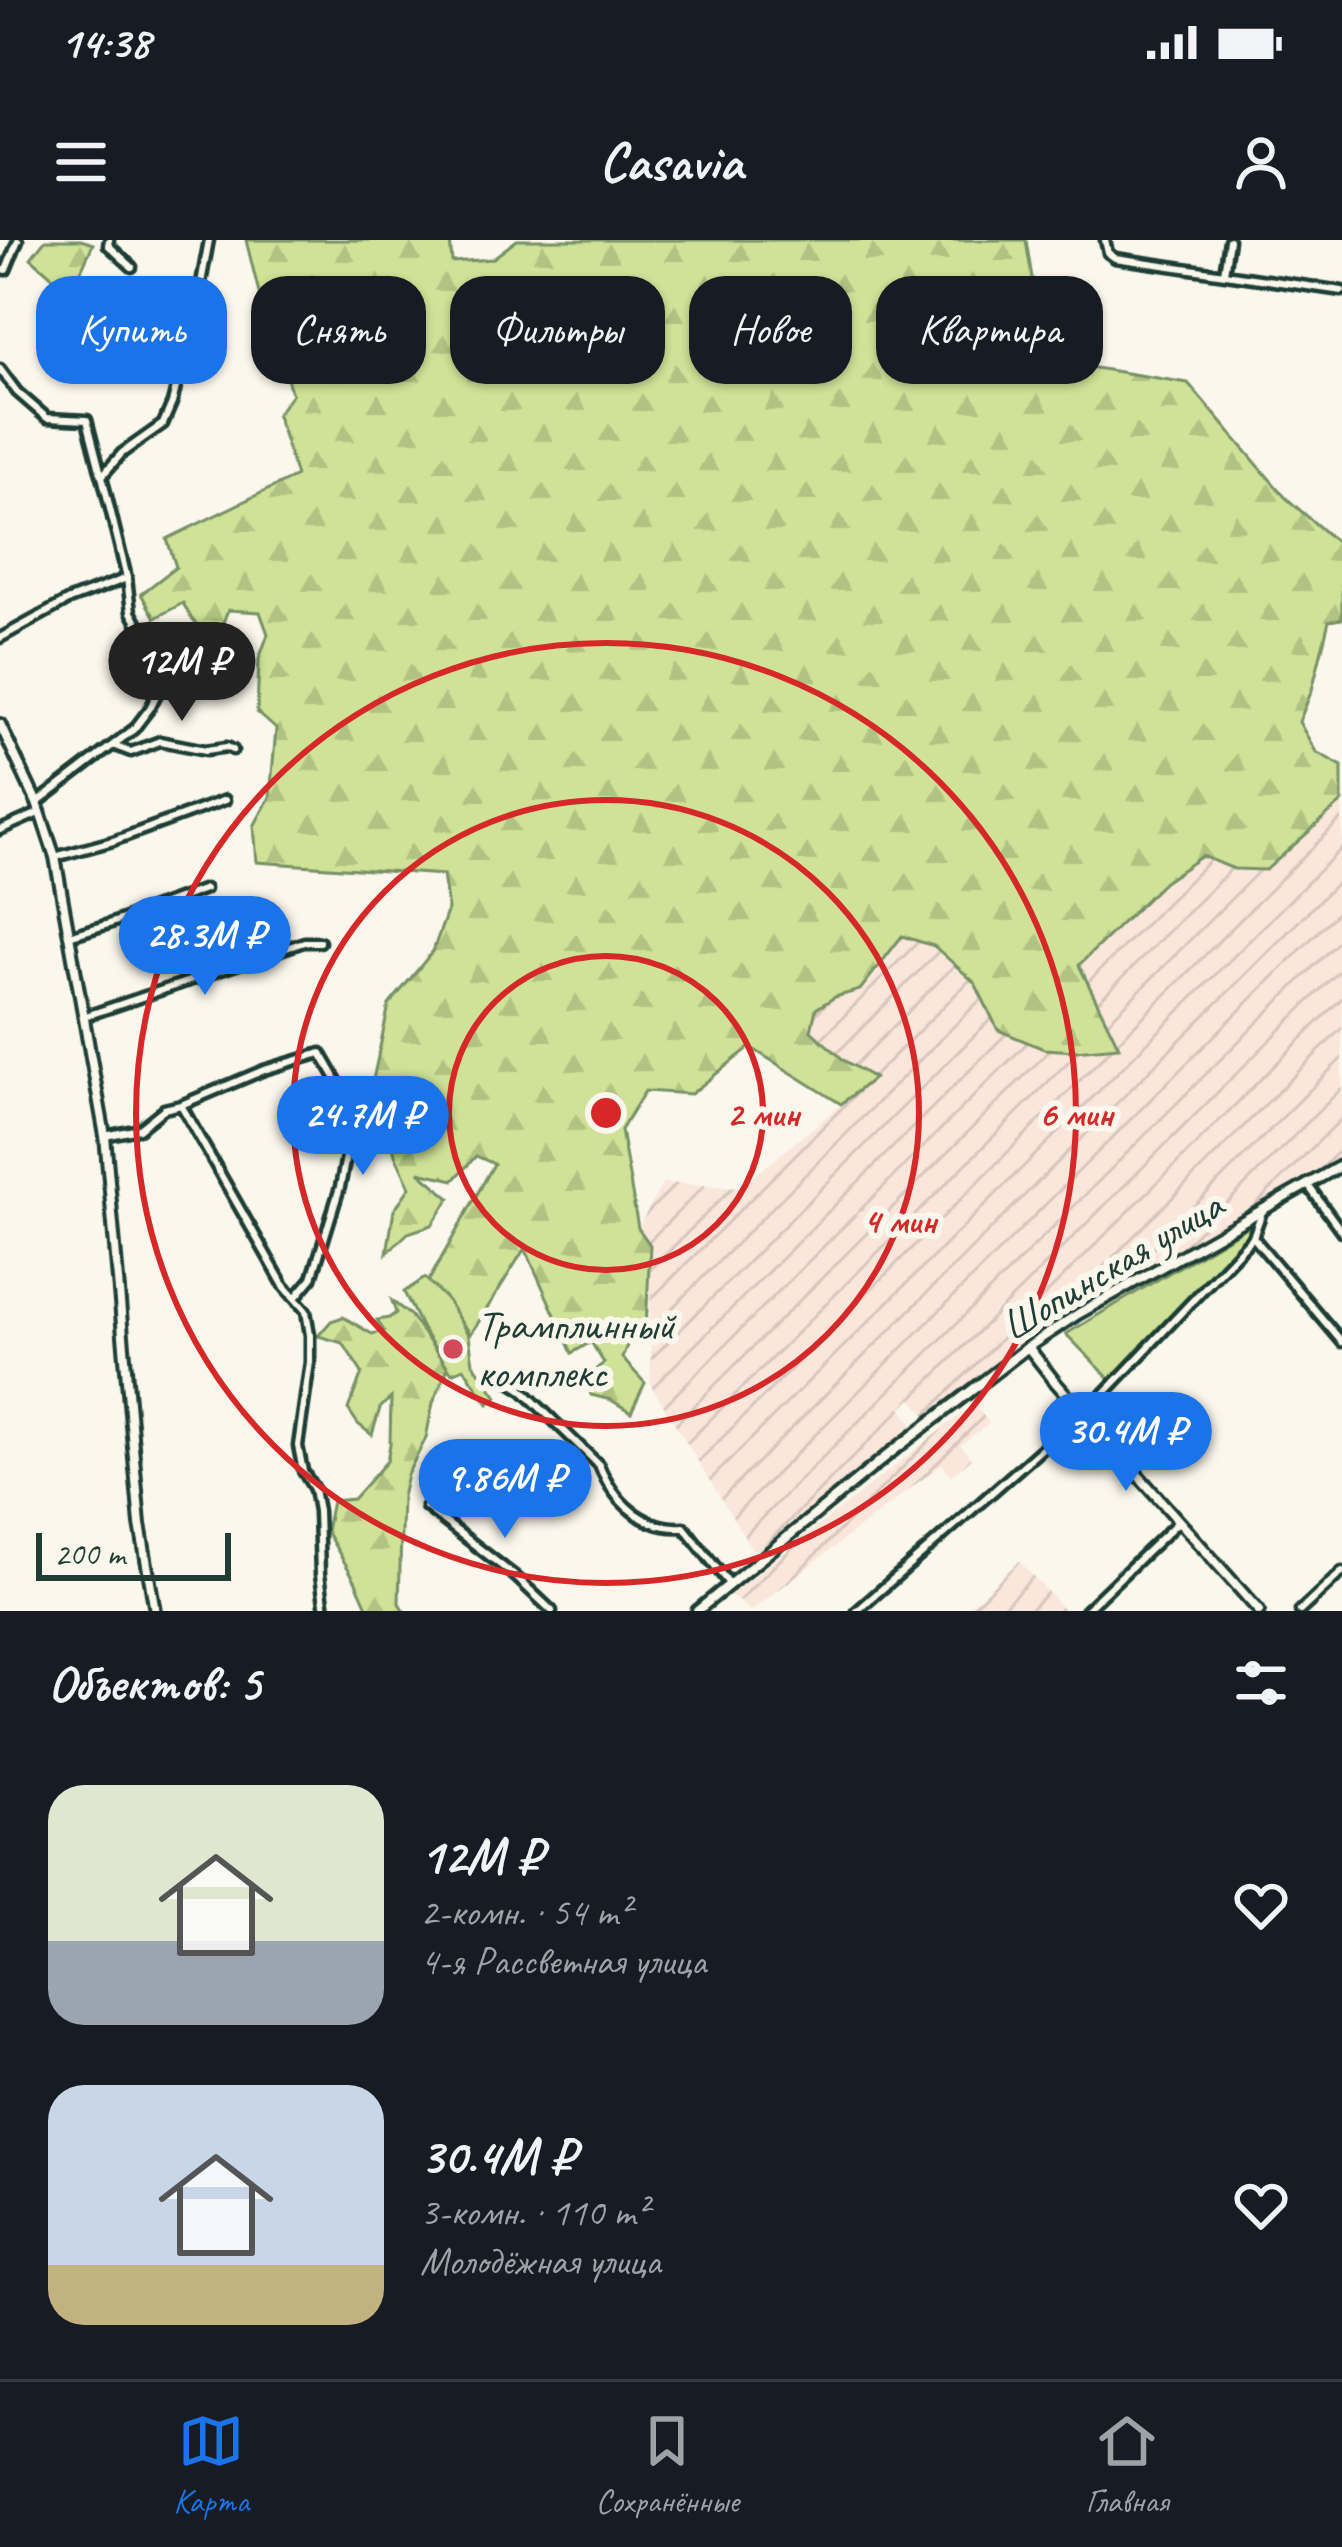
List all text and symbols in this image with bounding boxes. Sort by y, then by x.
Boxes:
text: 14:38 [60,14,150,71]
text: Casavia [599,128,743,196]
icon: menu [48,129,114,195]
icon: person [1228,129,1294,195]
chip: Купить [36,276,227,384]
chip: Снять [251,276,426,384]
chip: Фильтры [450,276,665,384]
chip: Новое [689,276,852,384]
chip: Квартира [876,276,1103,384]
pin: 12M ₽ [98,622,266,724]
text: 12M ₽ [135,636,229,685]
pin: 28.3M ₽ [94,896,316,998]
text: 28.3M ₽ [146,910,264,959]
pin: 24.7M ₽ [252,1076,474,1178]
text: 24.7M ₽ [304,1090,422,1139]
text: 2 мин [726,1091,802,1137]
text: 6 мин [1039,1091,1115,1137]
centre of rings [585,1092,627,1134]
street label: Шопинская улица [991,1178,1235,1353]
text: 4 мин [863,1198,939,1244]
place label: Трамплинный комплекс [477,1299,677,1400]
marker: Трамплинный комплекс [440,1336,466,1362]
pin: 30.4M ₽ [1015,1392,1237,1494]
text: 30.4M ₽ [1067,1406,1185,1455]
pin: 9.86M ₽ [394,1439,616,1541]
text: 9.86M ₽ [446,1453,564,1502]
scale bar [36,1527,231,1580]
text: 200 m [54,1533,125,1575]
icon: filters [1228,1650,1294,1716]
text: Объектов: 5 [48,1651,260,1715]
text: 12M ₽ [420,1824,542,1888]
icon: home [144,1833,288,1977]
icon: heart [1228,1872,1294,1938]
text: 2-комн. · 54 m² [420,1888,630,1937]
text: 4-я Рассветная улица [420,1937,706,1986]
text: 30.4M ₽ [420,2124,575,2188]
icon: home [144,2133,288,2277]
icon: heart [1228,2172,1294,2238]
text: 3-комн. · 110 m² [420,2188,648,2237]
text: Молодёжная улица [420,2237,661,2286]
tab: Карта [173,2408,249,2522]
tab: Сохранённые [596,2408,739,2522]
tab: Главная [1086,2408,1169,2522]

